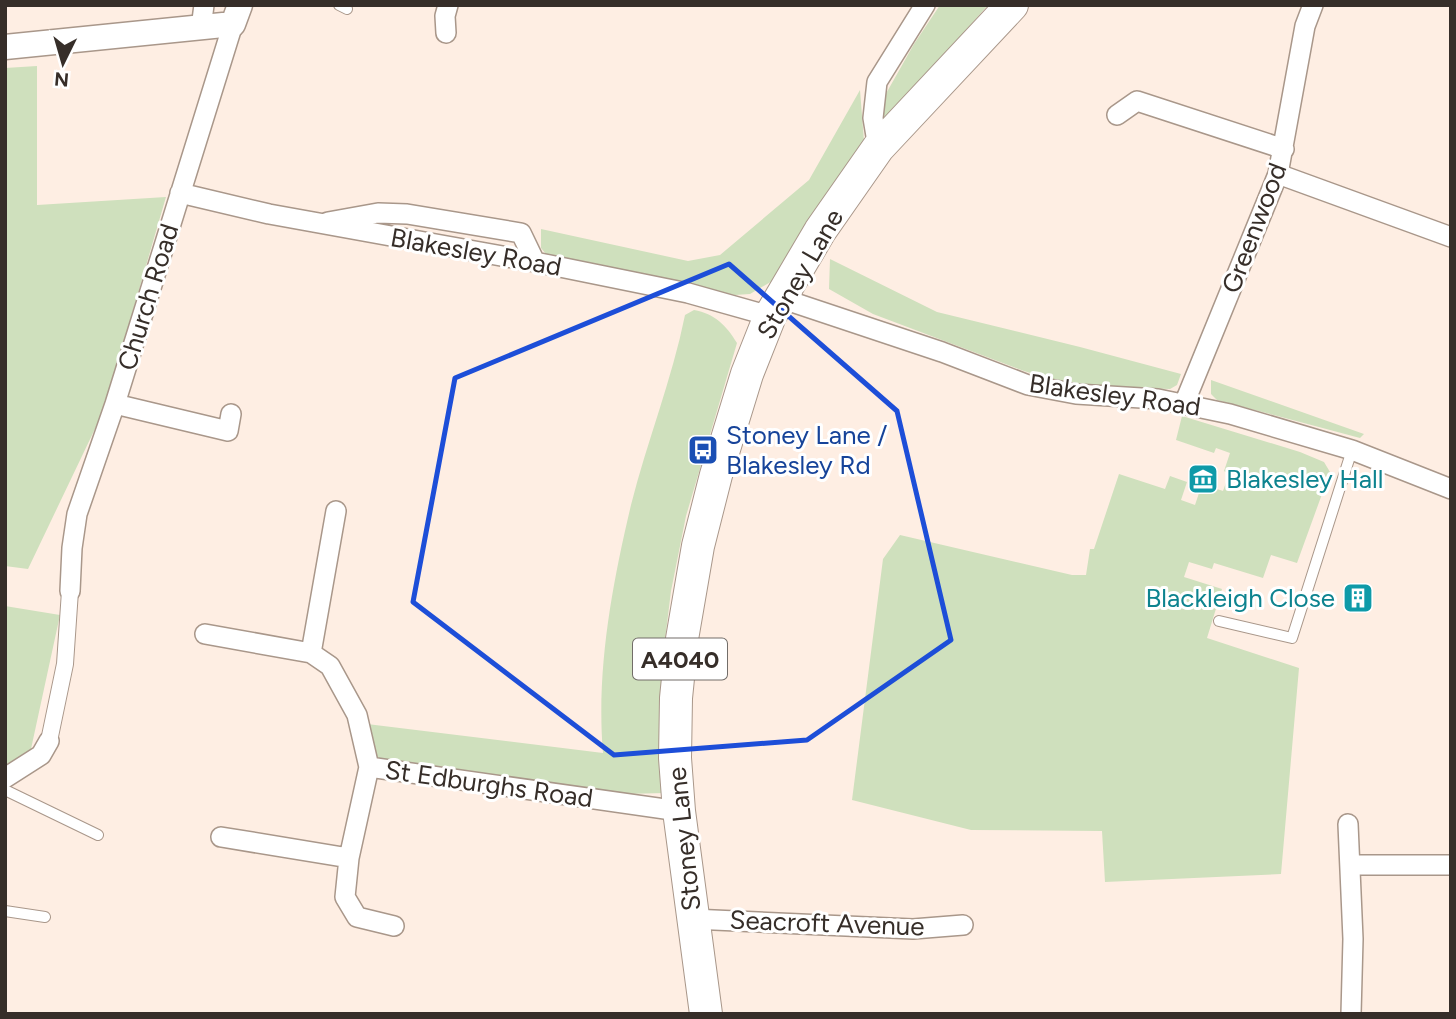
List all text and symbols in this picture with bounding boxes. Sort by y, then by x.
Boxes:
north arrow [28,28,98,98]
text: N [53,67,70,92]
street label: Greenwood [1215,158,1293,298]
street label: Stoney Lane [750,203,850,345]
street label: Church Road [111,220,185,374]
street label: Blakesley Road [388,221,564,283]
street label: Blakesley Road [1027,367,1203,423]
place label: Stoney Lane / Blakesley Rd [726,419,887,481]
bus stop icon: Stoney Lane / Blakesley Rd [686,433,720,467]
museum icon: Blakesley Hall [1186,462,1220,496]
place label: Blakesley Hall [1226,463,1383,495]
building icon: Blackleigh Close [1341,581,1375,615]
place label: Blackleigh Close [1145,582,1335,614]
road number: A4040 [633,638,727,680]
street label: St Edburghs Road [383,754,595,814]
street label: Stoney Lane [661,765,707,913]
street label: Seacroft Avenue [729,904,925,942]

